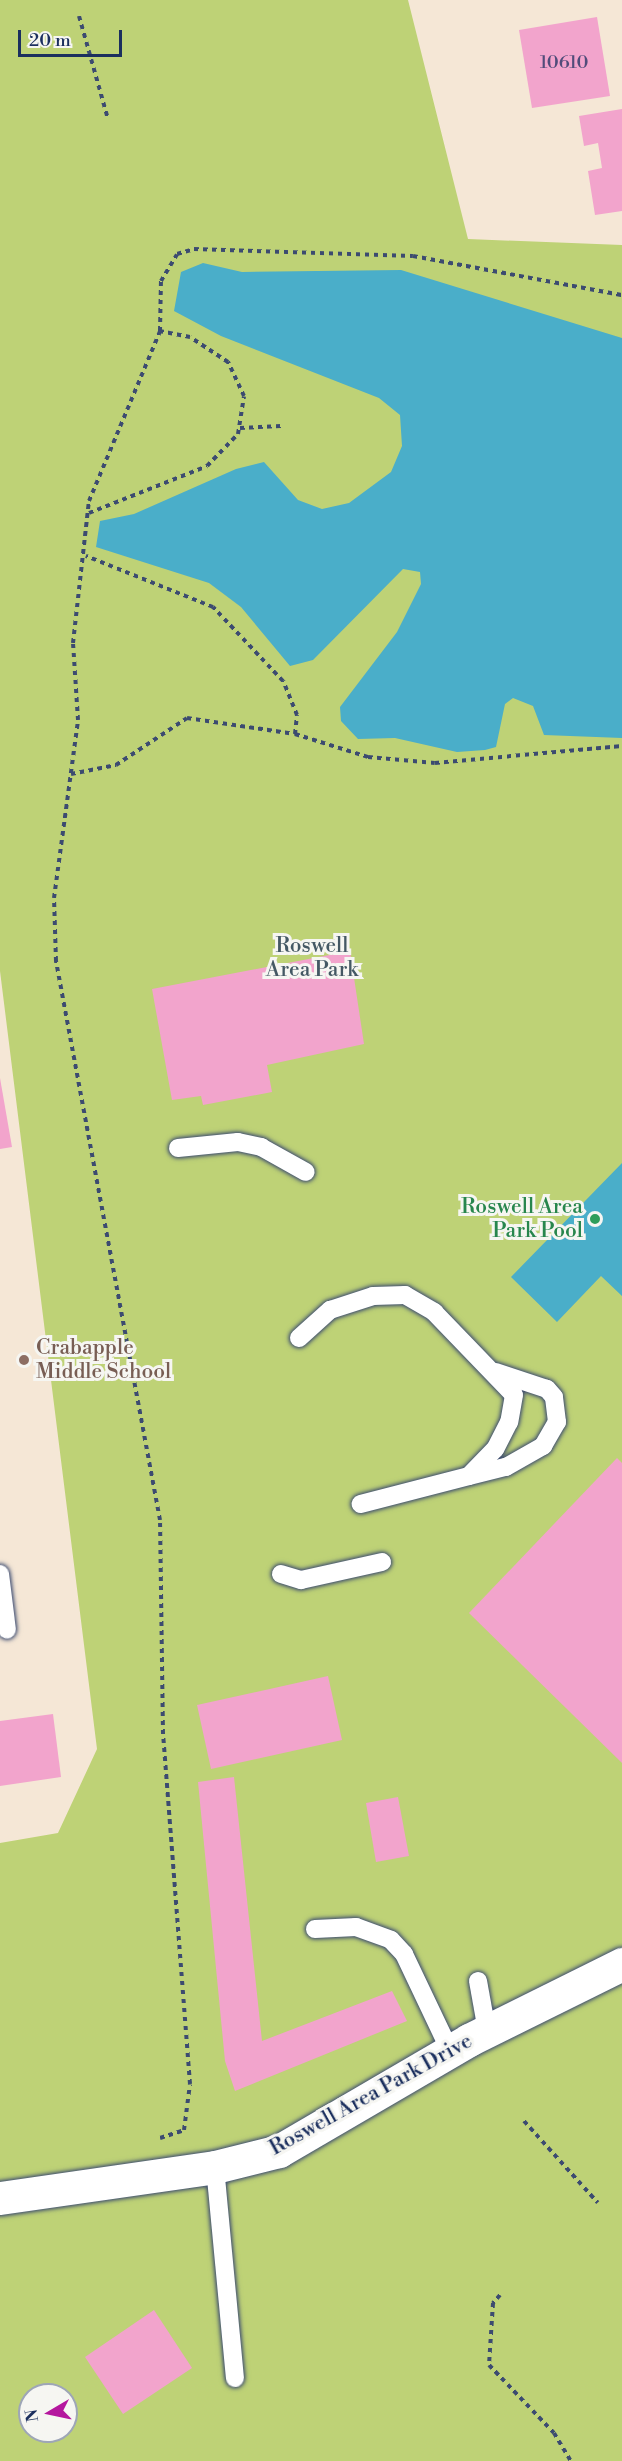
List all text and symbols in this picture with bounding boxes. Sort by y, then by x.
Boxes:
scale bar [21,18,124,56]
text: 20 m [29,29,71,52]
house number: 10610 [540,52,588,74]
park label: Roswell Area Park [266,933,358,983]
place label: Roswell Area Park Pool [461,1194,583,1244]
marker: Roswell Area Park Pool [588,1212,602,1226]
place label: Crabapple Middle School [36,1335,171,1385]
marker: Crabapple Middle School [17,1353,31,1367]
street label: Roswell Area Park Drive [265,2029,477,2161]
north arrow [18,2383,78,2443]
text: N [21,2408,43,2423]

